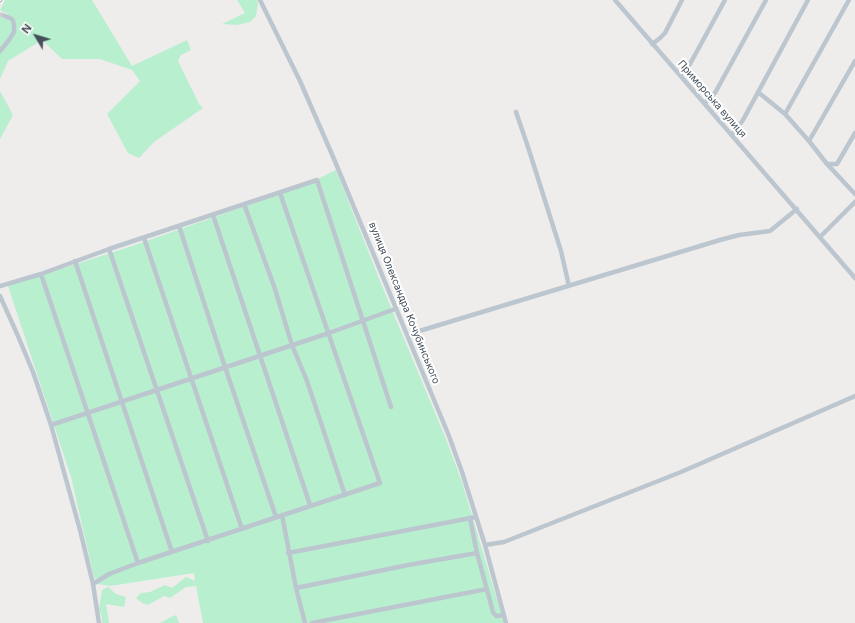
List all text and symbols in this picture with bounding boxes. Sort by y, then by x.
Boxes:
north arrow [16,16,56,56]
text: N [18,21,35,36]
street label: Приморська вулиця [675,58,749,140]
street label: вулиця Олександра Кочубинського [366,220,442,386]

